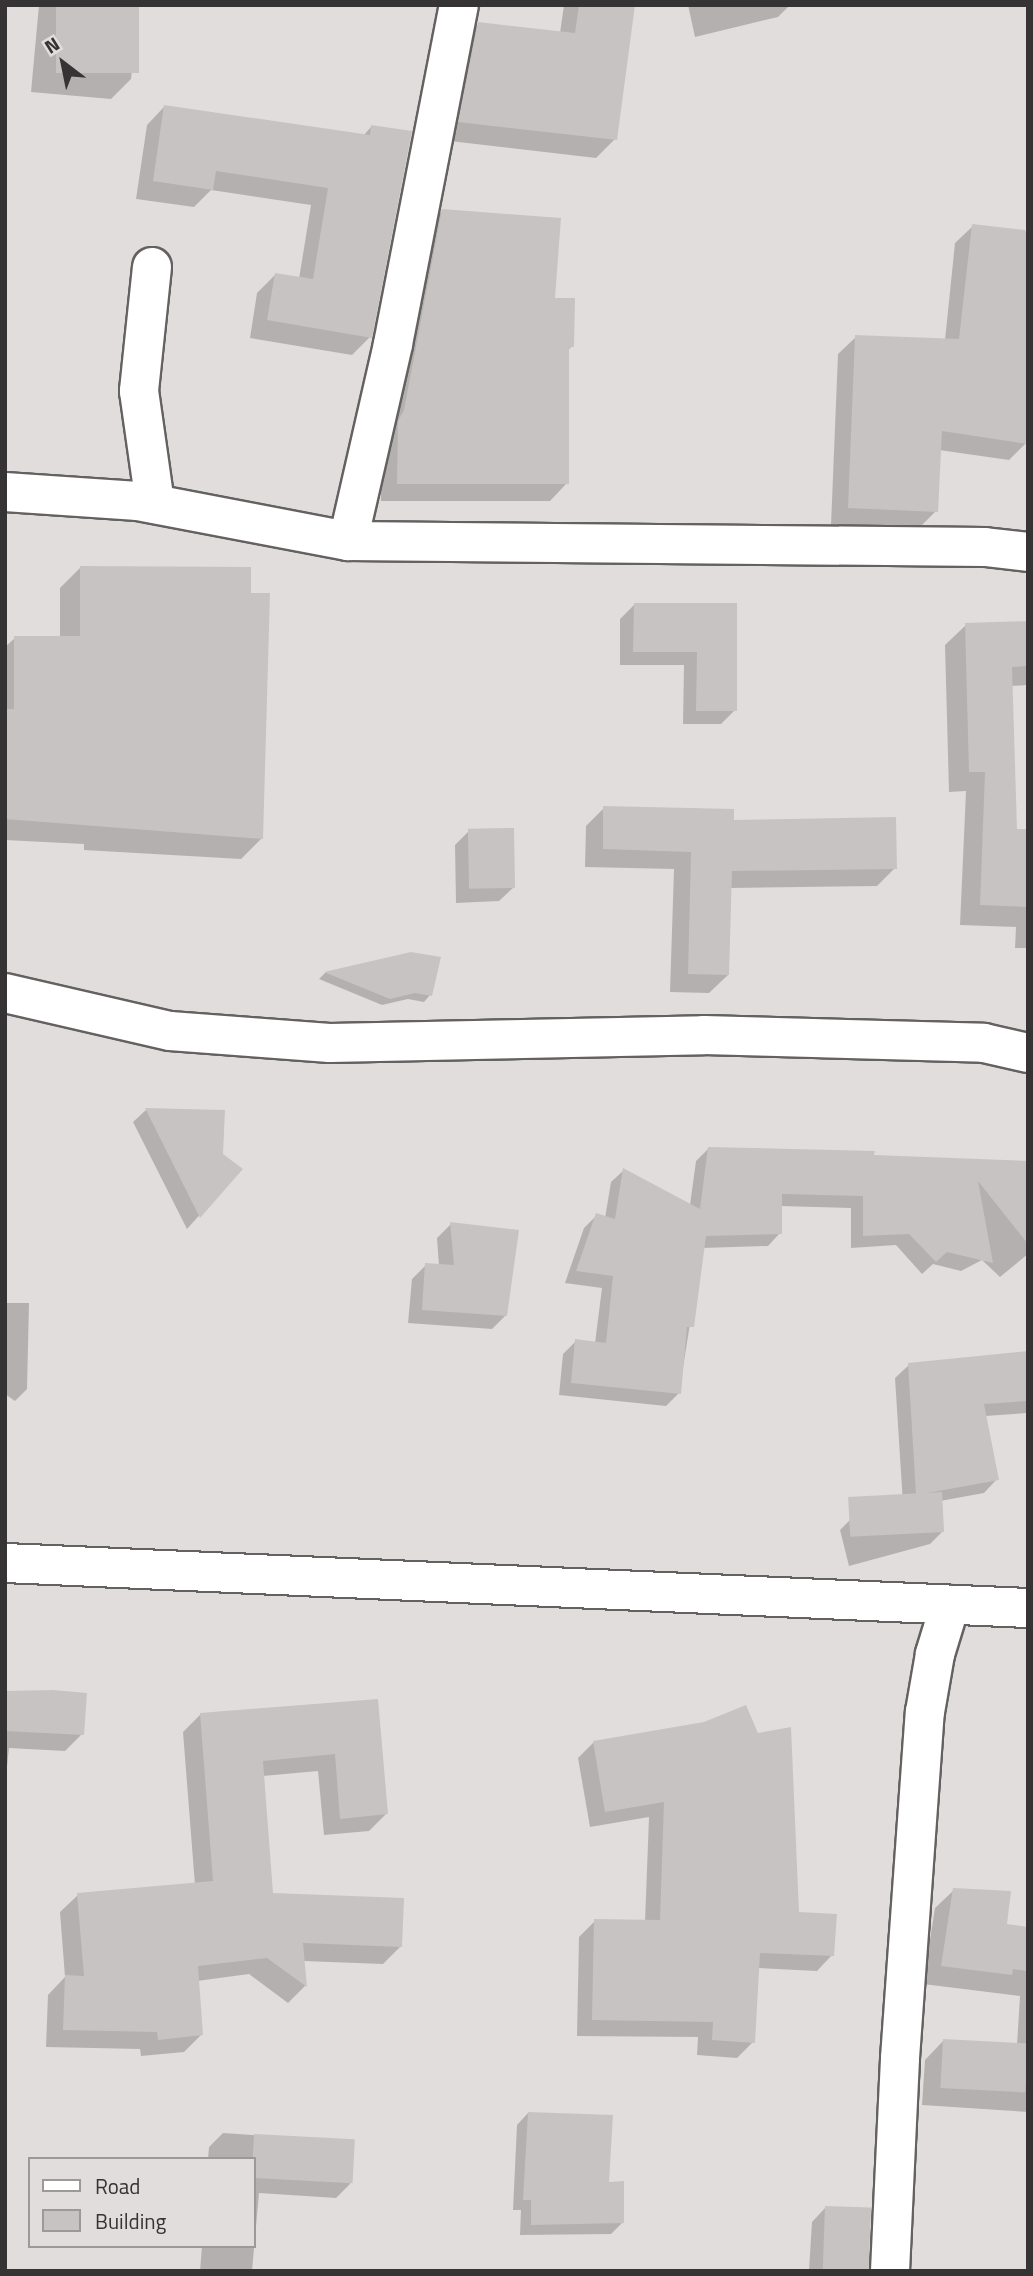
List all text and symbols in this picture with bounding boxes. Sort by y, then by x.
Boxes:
north arrow [28,28,98,98]
text: N [38,29,65,61]
legend [28,2157,256,2248]
text: Road [95,2170,140,2202]
text: Building [95,2205,166,2237]

